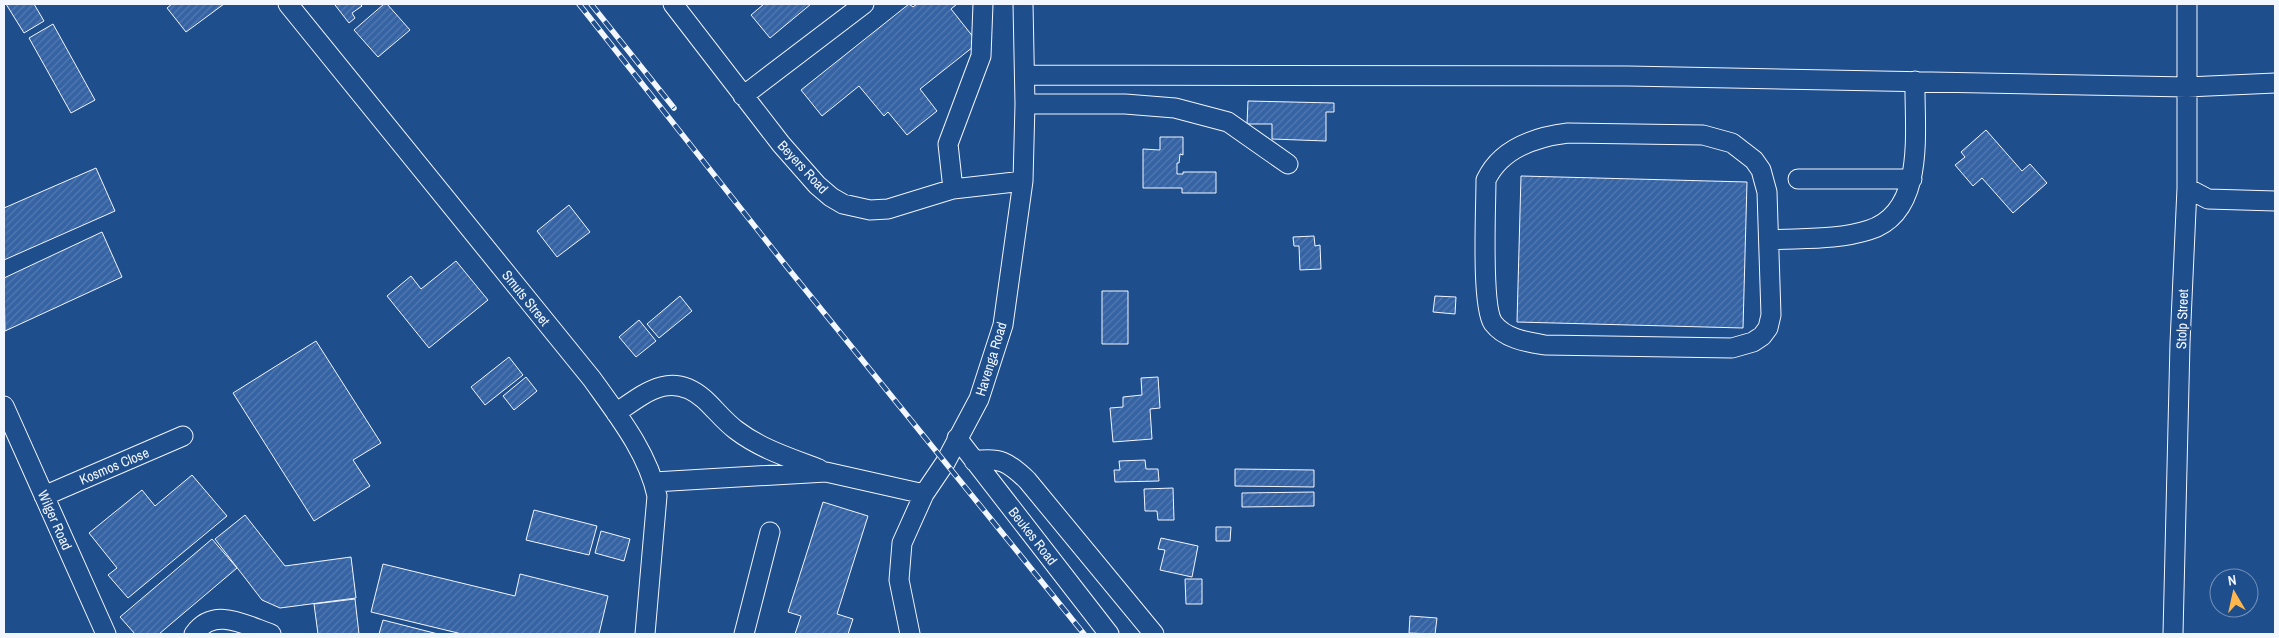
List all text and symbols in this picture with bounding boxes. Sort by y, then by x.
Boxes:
street label: Beyers Road [774,137,832,197]
street label: Smuts Street [498,267,554,329]
street label: Stolp Street [2172,289,2192,349]
street label: Havenga Road [971,320,1011,398]
street label: Kosmos Close [76,443,152,489]
street label: Wilger Road [34,487,76,553]
street label: Beukes Road [1005,503,1061,569]
north arrow [2209,568,2259,618]
text: N [2226,571,2237,590]

